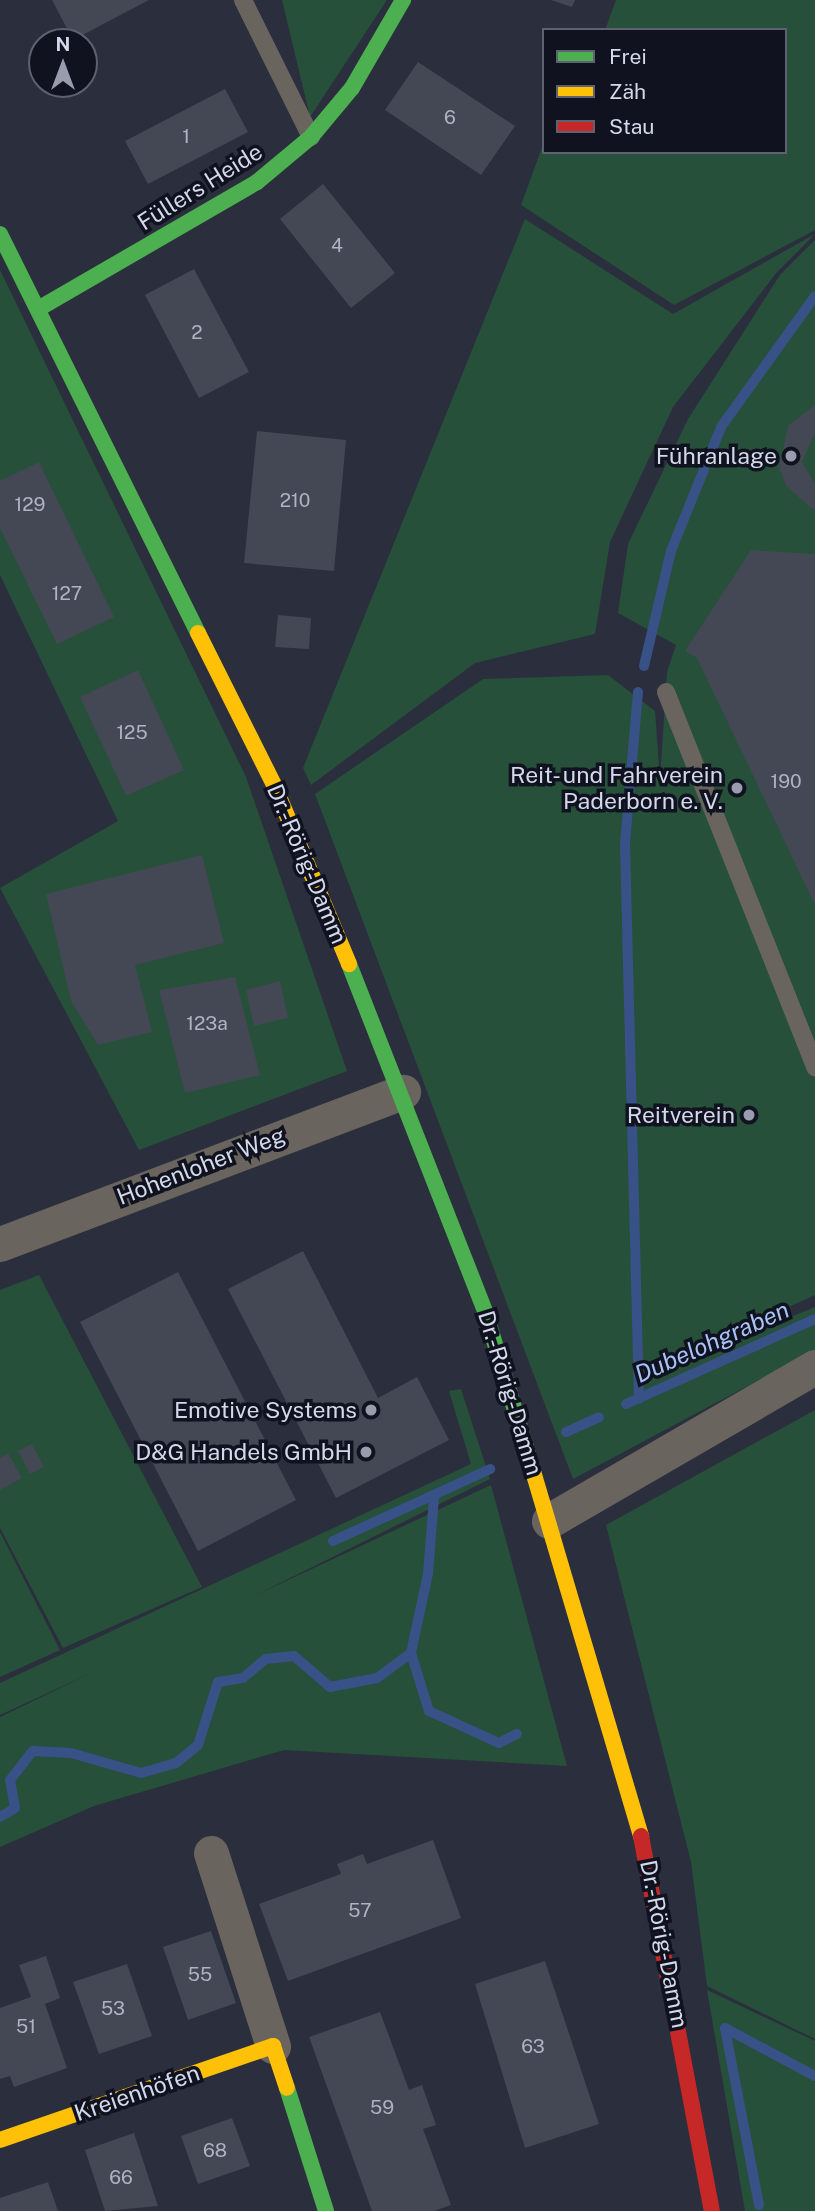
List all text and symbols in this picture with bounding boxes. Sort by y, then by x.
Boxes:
north arrow [28,28,98,98]
legend [542,28,787,154]
text: N [56,33,70,55]
text: Frei [609,44,647,69]
text: Zäh [609,79,646,104]
house number: 6 [444,107,456,129]
text: Stau [609,114,655,139]
house number: 1 [182,126,190,148]
street label: Füllers Heide [132,138,268,236]
house number: 4 [331,235,343,257]
house number: 2 [191,322,203,344]
place label: Führanlage [656,442,777,470]
marker: Führanlage [783,448,799,464]
house number: 210 [280,490,310,512]
house number: 129 [15,494,45,516]
house number: 127 [52,583,82,605]
house number: 125 [116,722,148,744]
place label: Reit- und Fahrverein Paderborn e. V. [506,761,723,815]
house number: 190 [770,771,802,793]
street label: Dr.-Rörig-Damm [261,780,353,948]
marker: Reit- und Fahrverein Paderborn e. V. [729,780,745,796]
house number: 123a [186,1013,228,1035]
place label: Reitverein [627,1101,735,1129]
marker: Reitverein [741,1107,757,1123]
street label: Hohenloher Weg [113,1121,289,1211]
water label: Dubelohgraben [630,1295,794,1389]
street label: Dr.-Rörig-Damm [472,1307,548,1479]
place label: Emotive Systems [174,1396,357,1424]
marker: Emotive Systems [363,1402,379,1418]
place label: D&G Handels GmbH [135,1438,352,1466]
marker: D&G Handels GmbH [358,1444,374,1460]
street label: Dr.-Rörig-Damm [634,1858,694,2030]
house number: 57 [348,1900,372,1922]
house number: 55 [188,1964,212,1986]
house number: 53 [101,1998,125,2020]
house number: 51 [16,2016,36,2038]
house number: 63 [521,2036,545,2058]
street label: Kreienhöfen [71,2059,203,2127]
house number: 59 [370,2097,394,2119]
house number: 68 [203,2140,227,2162]
house number: 66 [109,2167,133,2189]

